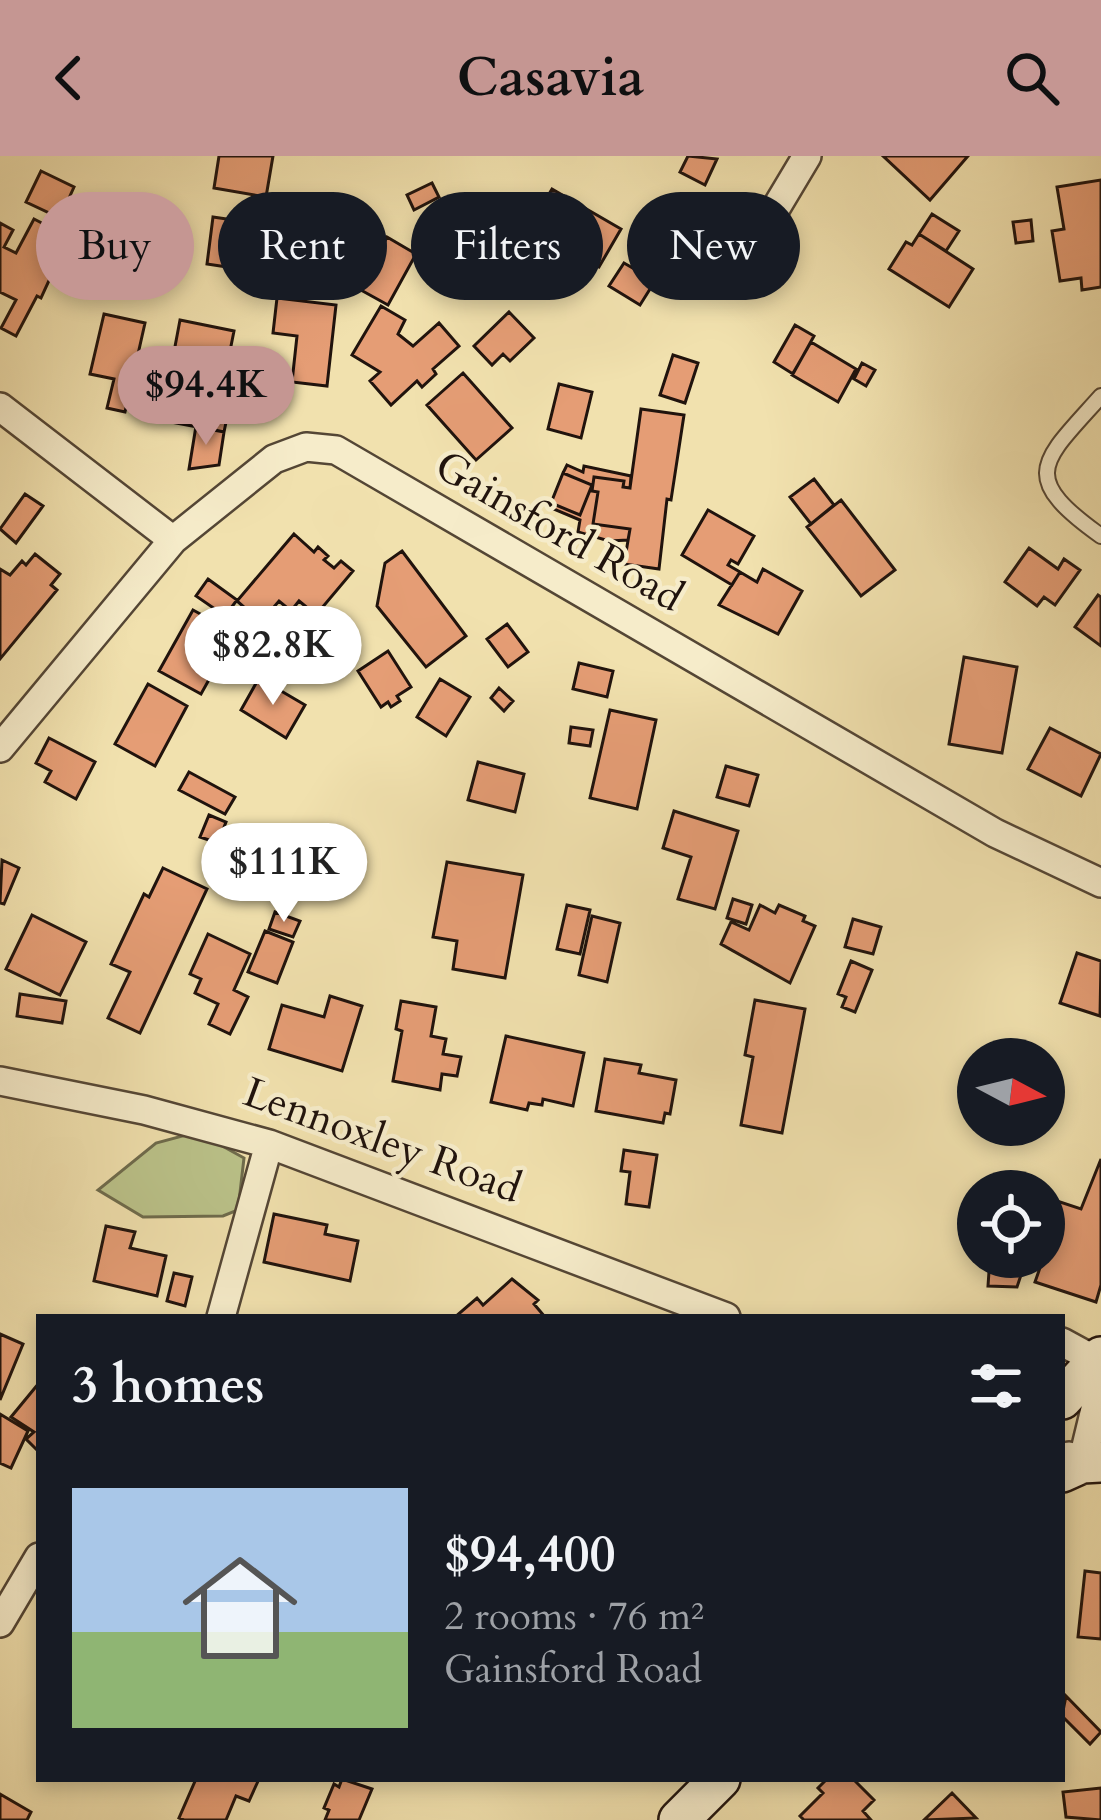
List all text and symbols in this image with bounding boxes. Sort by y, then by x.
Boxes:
text: Casavia [457,42,644,115]
icon: back [36,45,102,111]
icon: search [999,45,1065,111]
chip: Buy [36,192,194,300]
chip: Rent [218,192,387,300]
chip: Filters [411,192,603,300]
chip: New [627,192,800,300]
pin: $94.4K [108,346,304,448]
text: $94.4K [145,358,267,411]
street label: Gainsford Road [425,437,694,625]
pin: $82.8K [175,606,371,708]
text: $82.8K [212,618,334,671]
pin: $111K [200,823,368,925]
text: $111K [228,835,340,888]
north arrow [957,1038,1065,1146]
map controls [957,1038,1065,1278]
street label: Lennoxley Road [236,1064,529,1217]
button: locate [957,1170,1065,1278]
text: 3 homes [72,1351,264,1421]
icon: filters [963,1353,1029,1419]
text: $94,400 [444,1520,616,1590]
icon: home [168,1536,312,1680]
text: 2 rooms · 76 m² [444,1590,704,1643]
text: Gainsford Road [444,1643,702,1696]

